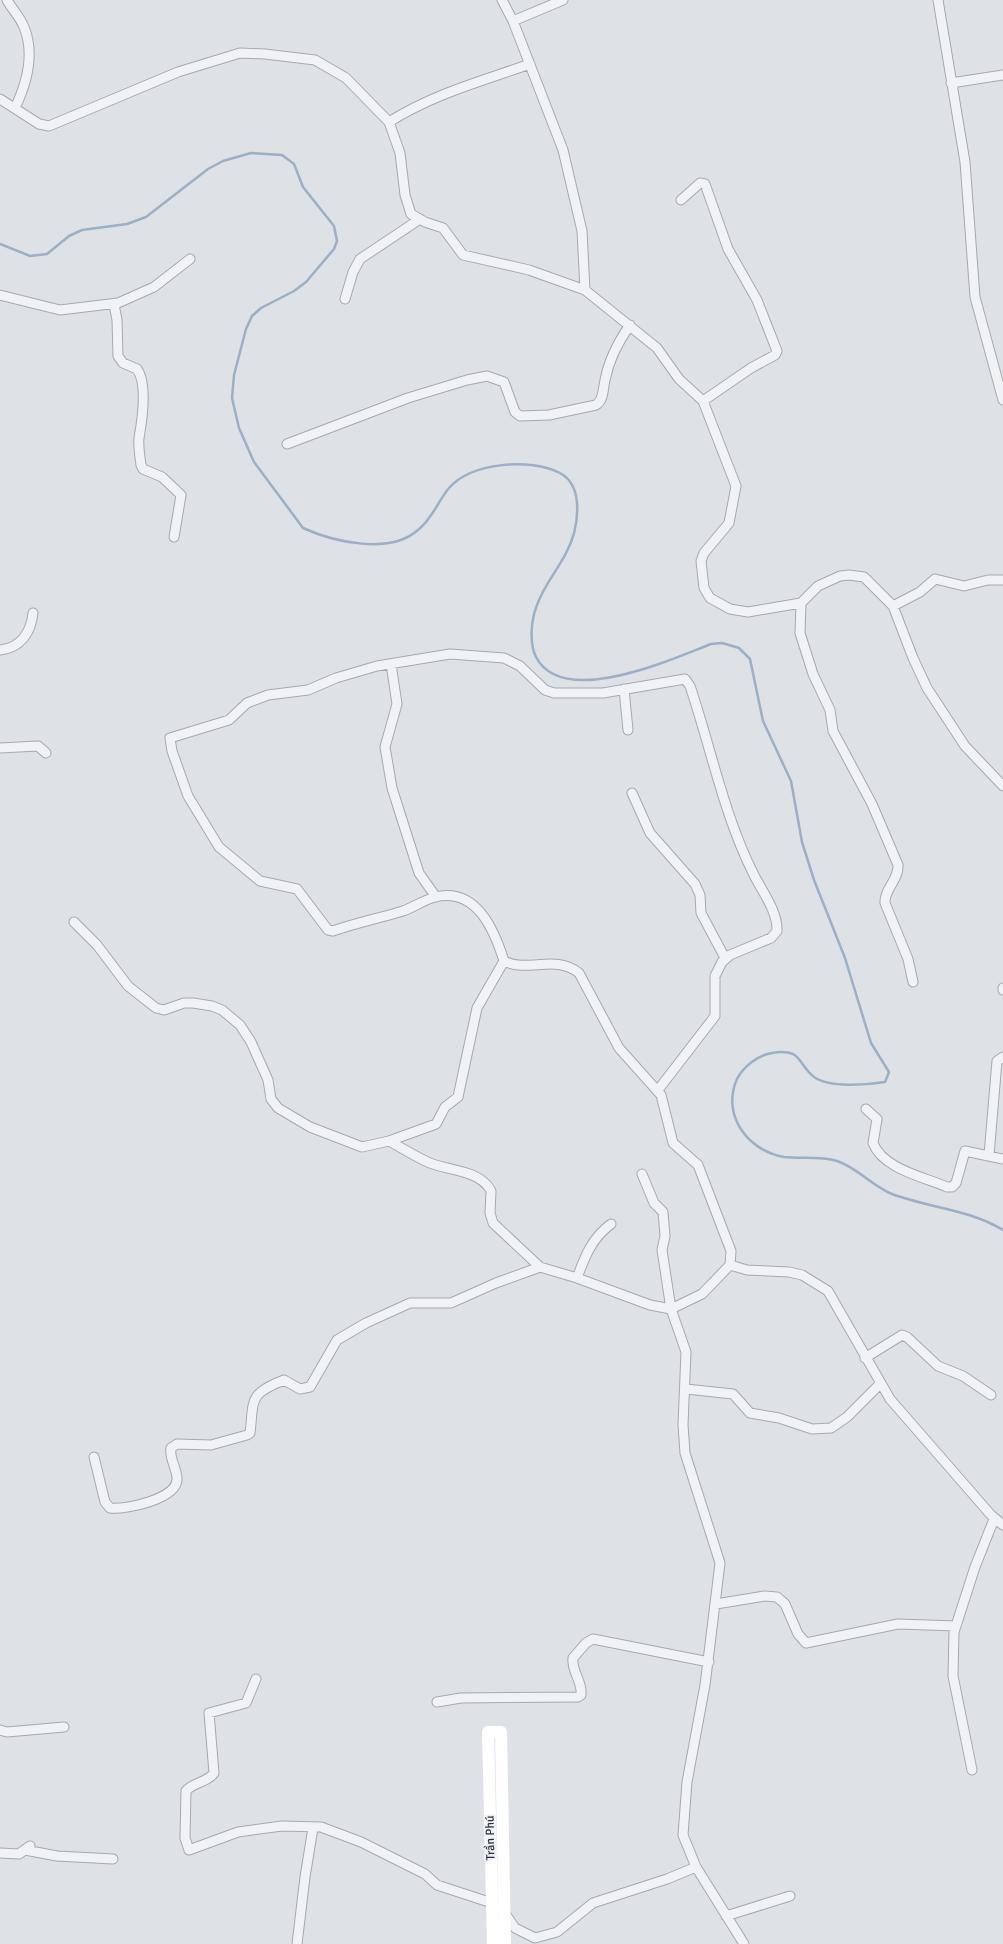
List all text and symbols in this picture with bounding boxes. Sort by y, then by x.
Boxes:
street label: Trần Phú [483,1815,498,1861]

